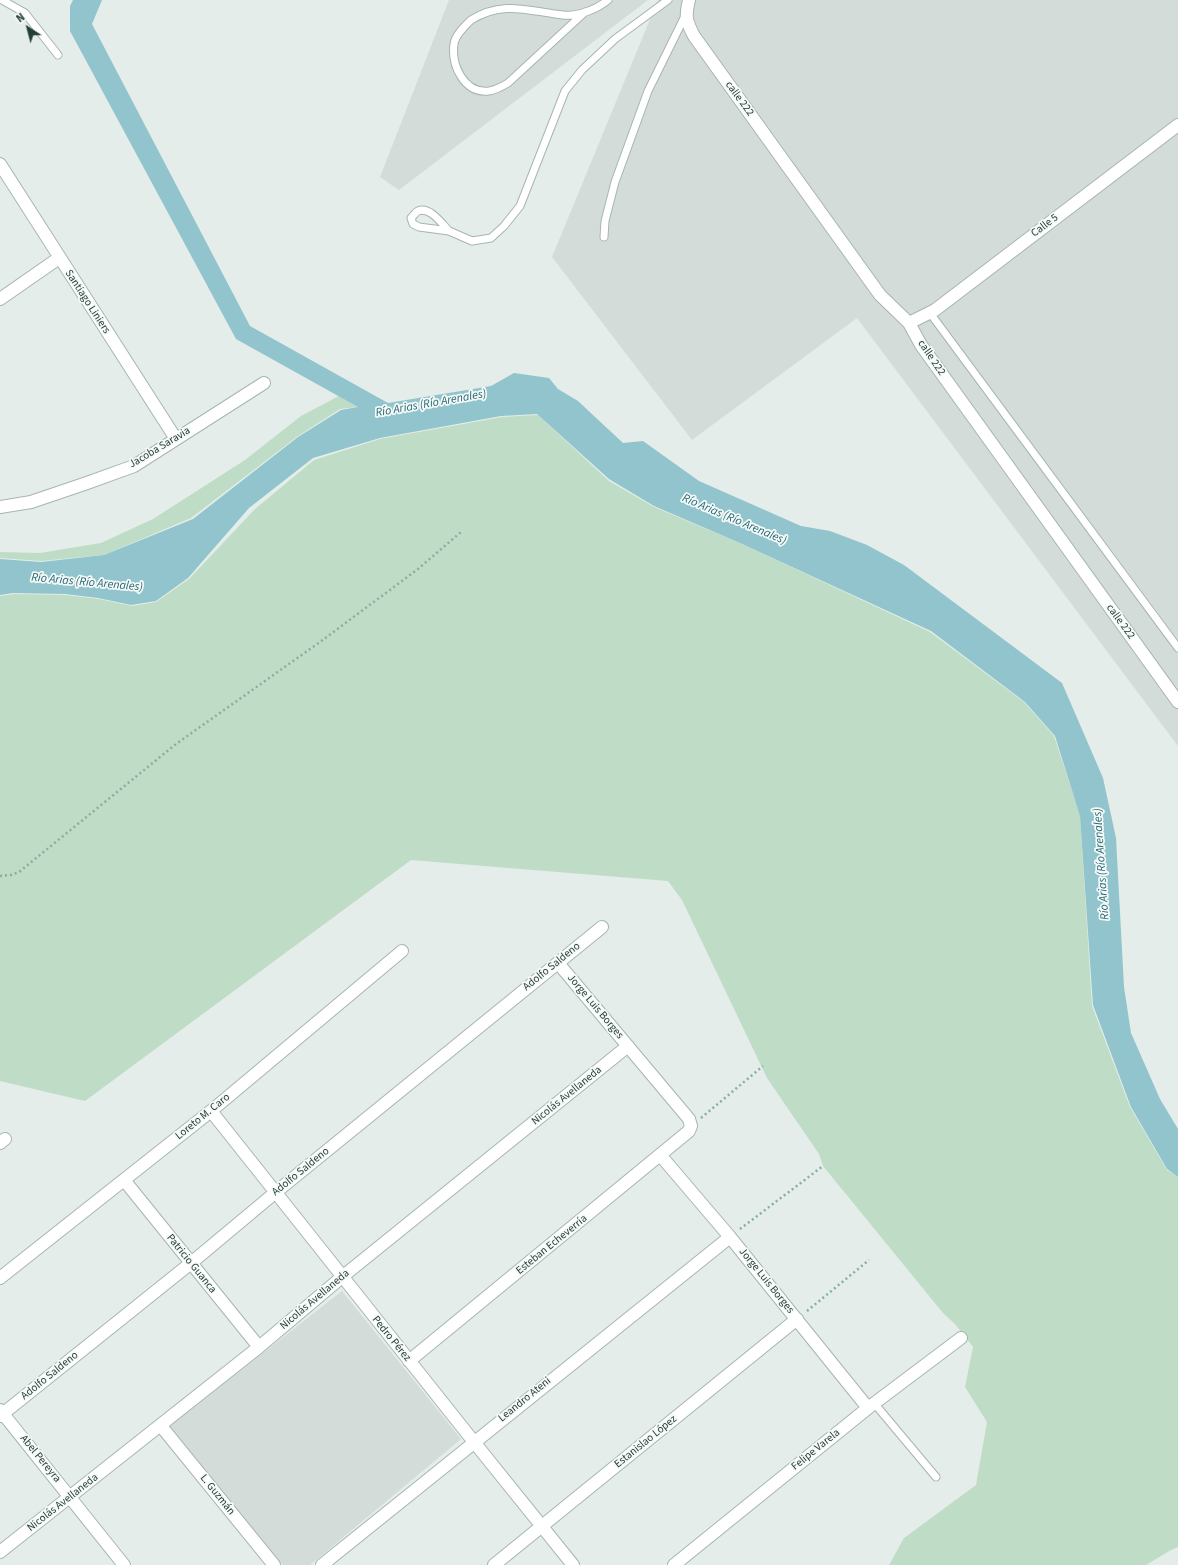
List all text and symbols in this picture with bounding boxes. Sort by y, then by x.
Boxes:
north arrow [8,8,48,48]
text: N [13,10,28,26]
street label: calle 222 [722,79,756,119]
street label: Calle 5 [1029,212,1061,240]
street label: Santiago Liniers [61,268,113,336]
street label: calle 222 [914,338,948,378]
water label: Río Arias (Río Arenales) [375,387,487,421]
street label: Jacoba Saravia [127,425,193,471]
water label: Río Arias (Río Arenales) [680,491,788,549]
water label: Río Arias (Río Arenales) [31,571,143,595]
street label: calle 222 [1103,602,1137,642]
water label: Río Arias (Río Arenales) [1091,808,1113,920]
street label: Adolfo Saldeno [521,940,583,994]
street label: Jorge Luis Borges [564,972,626,1042]
street label: Nicolás Avellaneda [529,1064,605,1128]
street label: Loreto M. Caro [173,1091,233,1143]
street label: Adolfo Saldeno [270,1145,332,1199]
street label: Esteban Echeverría [514,1212,590,1278]
street label: Patricio Guanca [163,1232,219,1296]
street label: Jorge Luis Borges [736,1246,796,1316]
street label: Nicolás Avellaneda [278,1267,352,1333]
street label: Pedro Pérez [369,1314,413,1364]
street label: Adolfo Saldeno [19,1349,81,1403]
street label: Leandro Ateni [496,1375,554,1425]
street label: Estanislao López [612,1413,680,1471]
street label: Felipe Varela [789,1426,843,1474]
street label: Abel Pereyra [17,1433,63,1485]
street label: Nicolás Avellaneda [25,1471,101,1535]
street label: L. Guzmán [197,1472,237,1518]

